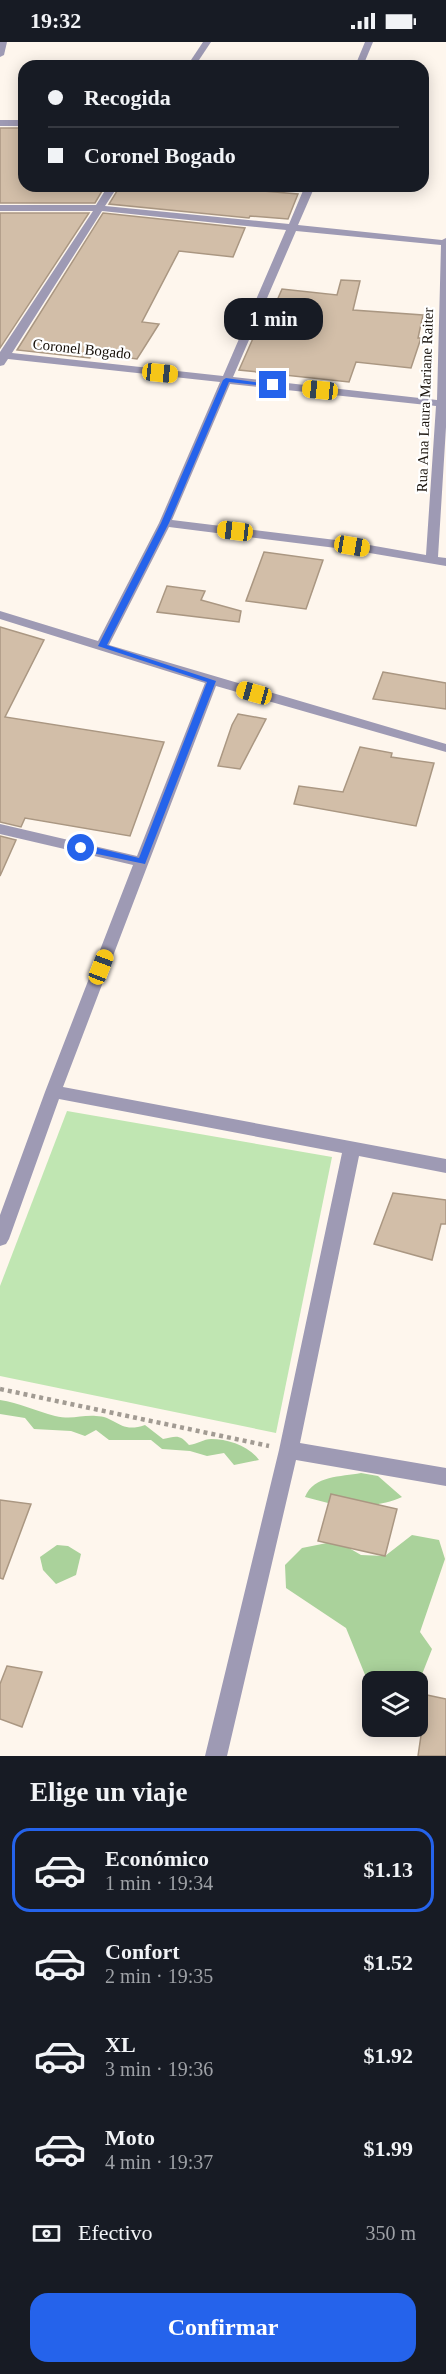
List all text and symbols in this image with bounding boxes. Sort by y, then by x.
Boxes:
text: 19:32 [30,8,81,33]
text: Recogida [84,85,171,110]
text: Coronel Bogado [84,143,236,168]
callout: 1 min [224,298,322,340]
street label: Rua Ana Laura Mariane Raiter [414,307,436,493]
text: 1 min [249,308,298,330]
street label: Coronel Bogado [32,336,132,362]
car [141,362,179,384]
route end [259,371,286,398]
car [301,379,339,401]
car [216,520,254,542]
car [333,534,371,558]
car [234,679,274,707]
route start [67,834,94,861]
car [86,947,116,987]
map controls [362,1671,428,1737]
button: layers [362,1671,428,1737]
text: Elige un viaje [30,1777,188,1807]
icon: car [33,1843,87,1897]
text: Económico [105,1846,209,1871]
text: $1.13 [364,1857,413,1882]
text: 1 min · 19:34 [105,1872,213,1894]
icon: car [33,1936,87,1990]
text: Confort [105,1939,180,1964]
text: $1.52 [364,1950,413,1975]
text: 2 min · 19:35 [105,1965,213,1987]
icon: car [33,2029,87,2083]
text: XL [105,2032,136,2057]
text: $1.92 [364,2043,413,2068]
text: 3 min · 19:36 [105,2058,213,2080]
icon: car [33,2122,87,2176]
text: Moto [105,2125,155,2150]
text: $1.99 [364,2136,413,2161]
text: 4 min · 19:37 [105,2151,213,2173]
icon: cash [30,2217,63,2250]
text: Efectivo [78,2220,153,2245]
text: 350 m [365,2222,416,2244]
button: Confirmar [30,2293,416,2362]

